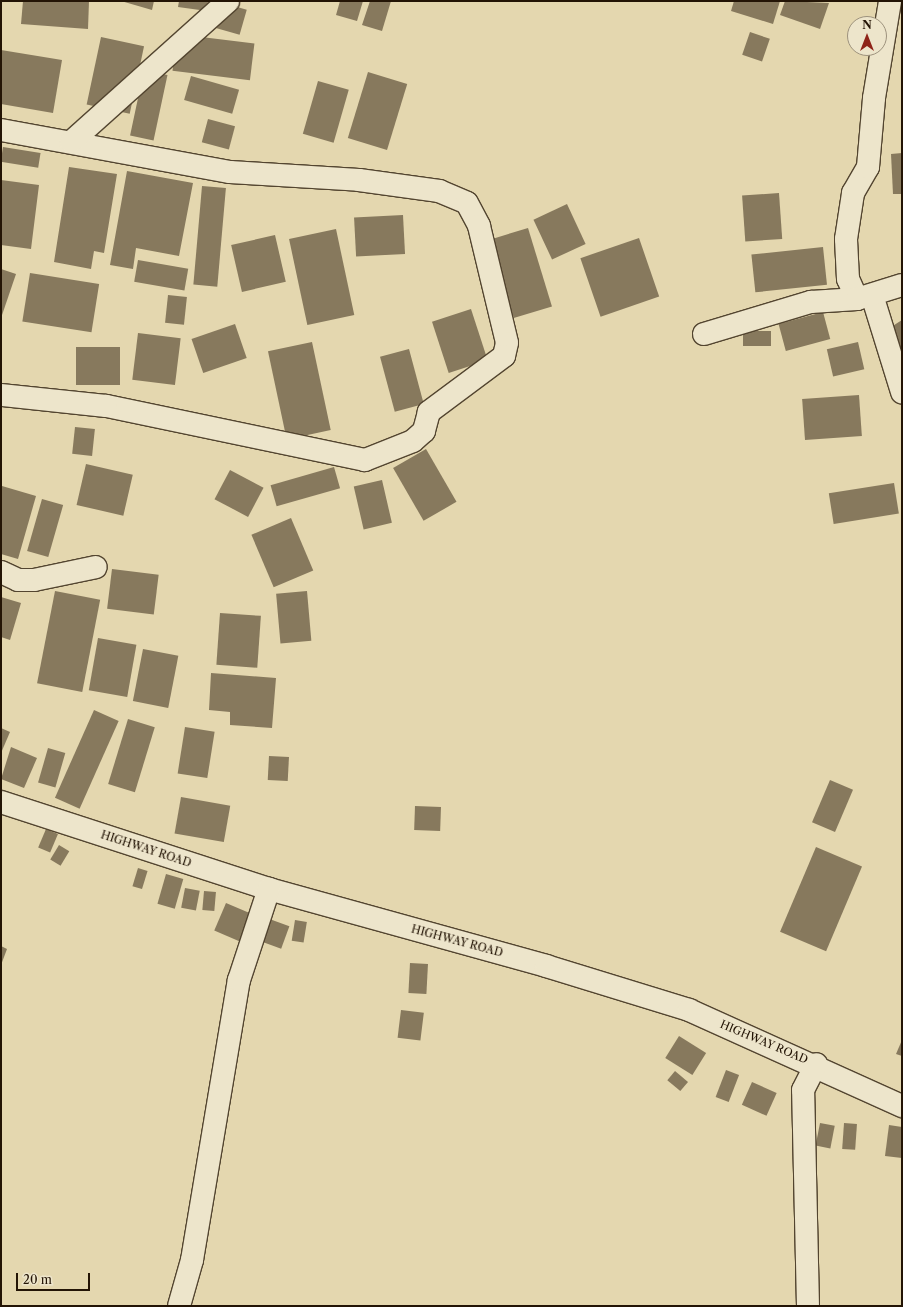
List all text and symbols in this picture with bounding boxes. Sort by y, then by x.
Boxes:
north arrow [847,16,887,56]
text: N [862,18,872,32]
street label: HIGHWAY ROAD [99,828,193,870]
street label: HIGHWAY ROAD [410,922,504,960]
street label: HIGHWAY ROAD [718,1017,810,1067]
scale bar [18,1265,92,1291]
text: 20 m [23,1272,52,1287]

